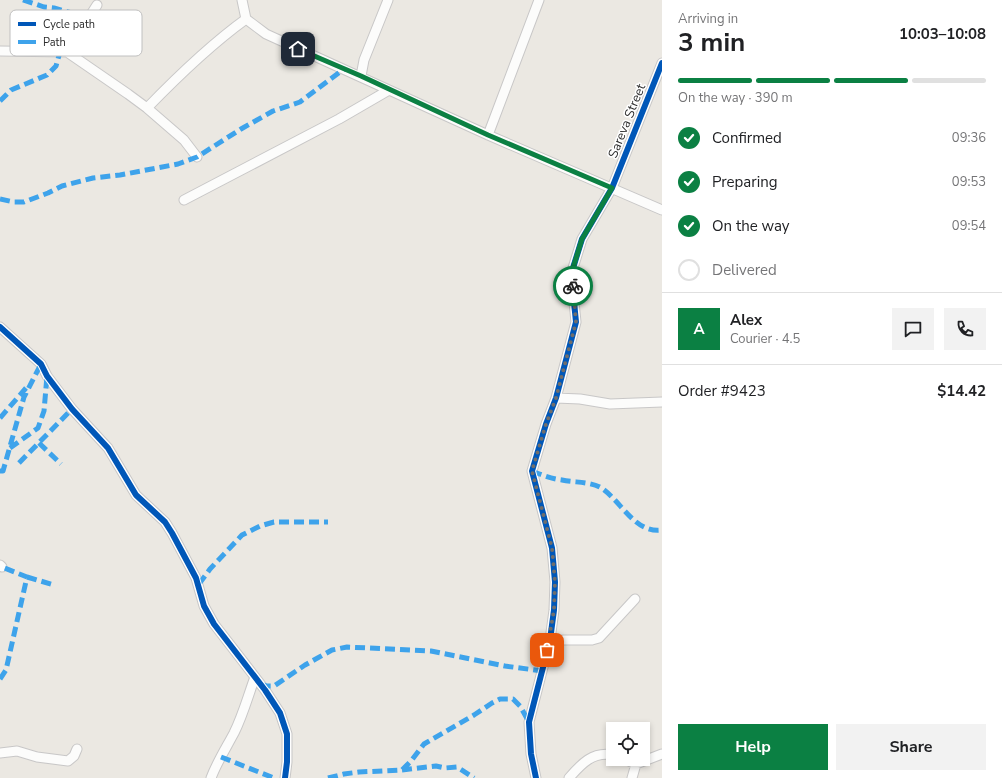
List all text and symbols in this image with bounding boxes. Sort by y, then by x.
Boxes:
legend [10,10,142,56]
text: Arriving in [678,10,738,28]
text: Cycle path [43,17,95,32]
text: 10:03–10:08 [899,24,986,44]
text: 3 min [678,25,745,60]
pin [281,32,315,66]
text: Path [43,35,66,50]
icon: home [287,38,309,60]
street label: Sareva Street [604,81,650,161]
text: On the way · 390 m [678,89,793,107]
icon: check [678,127,700,149]
text: Confirmed [712,128,782,148]
text: 09:36 [952,129,986,147]
icon: check [678,171,700,193]
text: Preparing [712,172,777,192]
text: 09:53 [952,173,986,191]
icon: check [678,215,700,237]
text: On the way [712,216,790,236]
text: 09:54 [952,217,986,235]
text: Delivered [712,260,777,280]
courier [553,266,593,306]
icon: bike [562,275,584,297]
button: chat [892,308,934,350]
button: phone [944,308,986,350]
text: Alex [730,310,762,330]
text: A [693,319,705,339]
text: Courier · 4.5 [730,330,800,348]
text: Order #9423 [678,381,766,401]
text: $14.42 [937,381,986,401]
pin [530,633,564,667]
icon: bag [536,639,558,661]
map controls [606,722,650,766]
button: locate [606,722,650,766]
button: Help [678,724,828,770]
button: Share [836,724,986,770]

